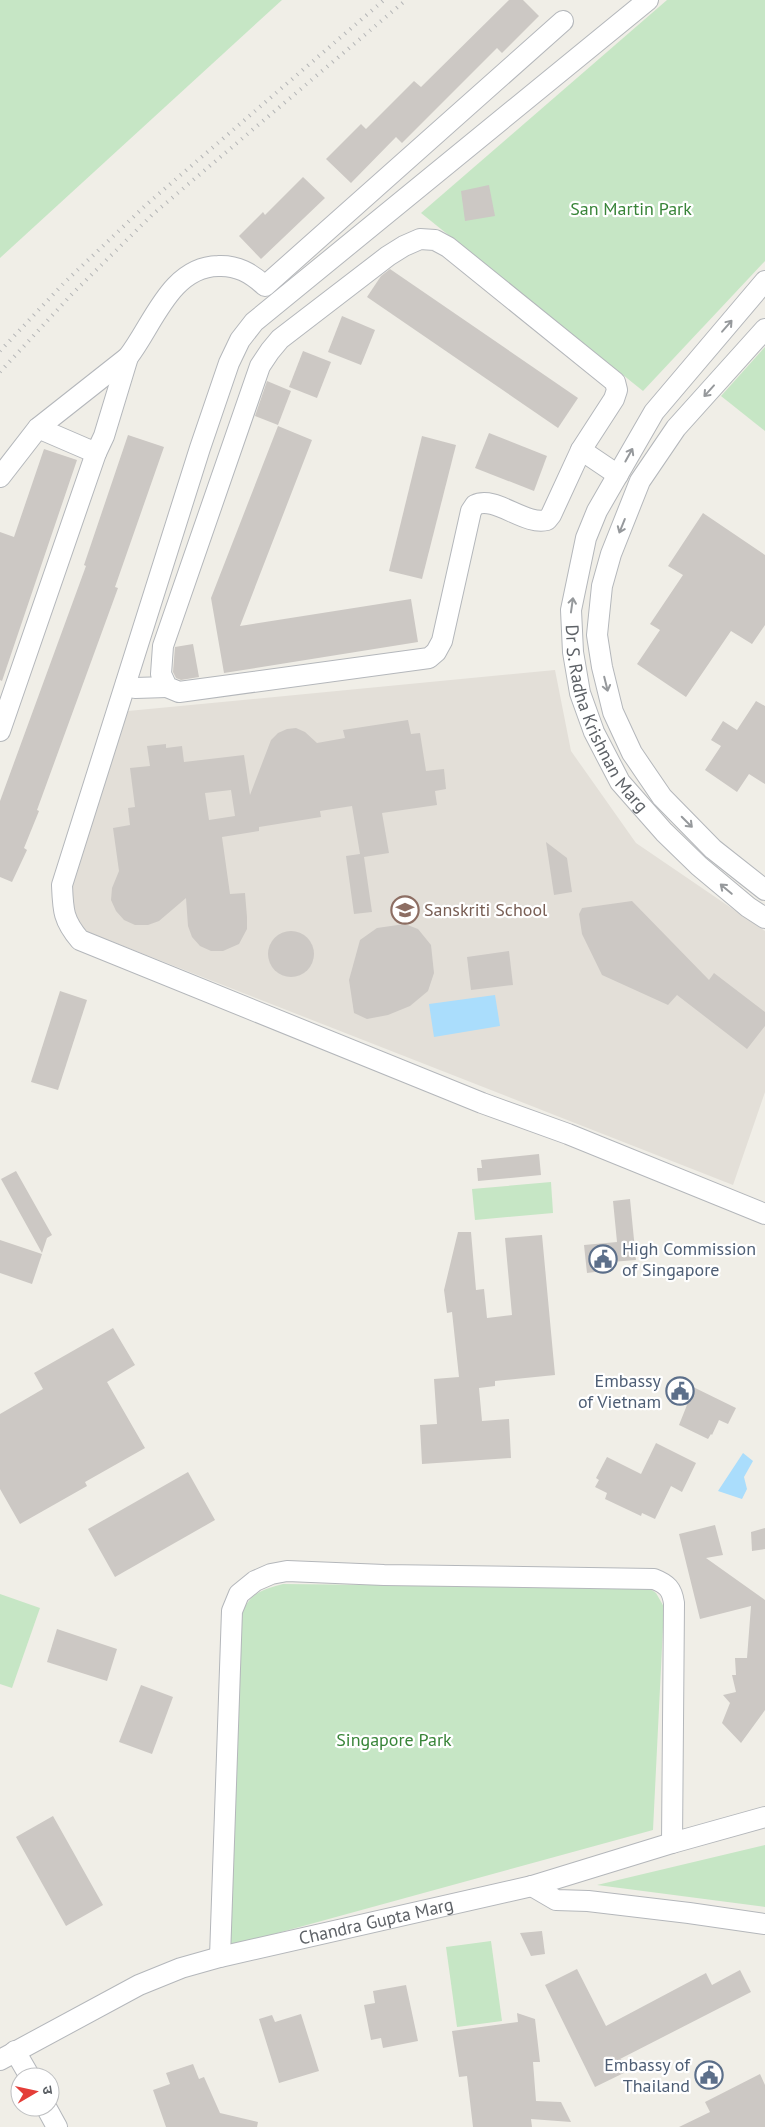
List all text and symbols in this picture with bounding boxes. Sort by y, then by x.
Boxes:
park label: San Martin Park [570,197,692,220]
one-way arrow [721,319,733,332]
one-way arrow [704,384,715,397]
one-way arrow [625,448,635,462]
one-way arrow [616,518,626,533]
one-way arrow [567,597,577,613]
street label: Dr S. Radha Krishnan Marg [561,624,653,817]
one-way arrow [602,676,611,692]
one-way arrow [681,816,693,829]
one-way arrow [720,883,733,894]
school or university icon: Sanskriti School [390,895,420,925]
place label: Sanskriti School [424,898,548,921]
place label: High Commission of Singapore [622,1237,756,1281]
public building icon: High Commission of Singapore [588,1244,618,1274]
place label: Embassy of Vietnam [578,1369,662,1413]
public building icon: Embassy of Vietnam [665,1376,695,1406]
park label: Singapore Park [336,1728,452,1751]
street label: Chandra Gupta Marg [297,1892,456,1950]
place label: Embassy of Thailand [604,2053,691,2097]
public building icon: Embassy of Thailand [694,2060,724,2090]
north arrow [10,2067,60,2117]
text: उ [38,2085,57,2096]

